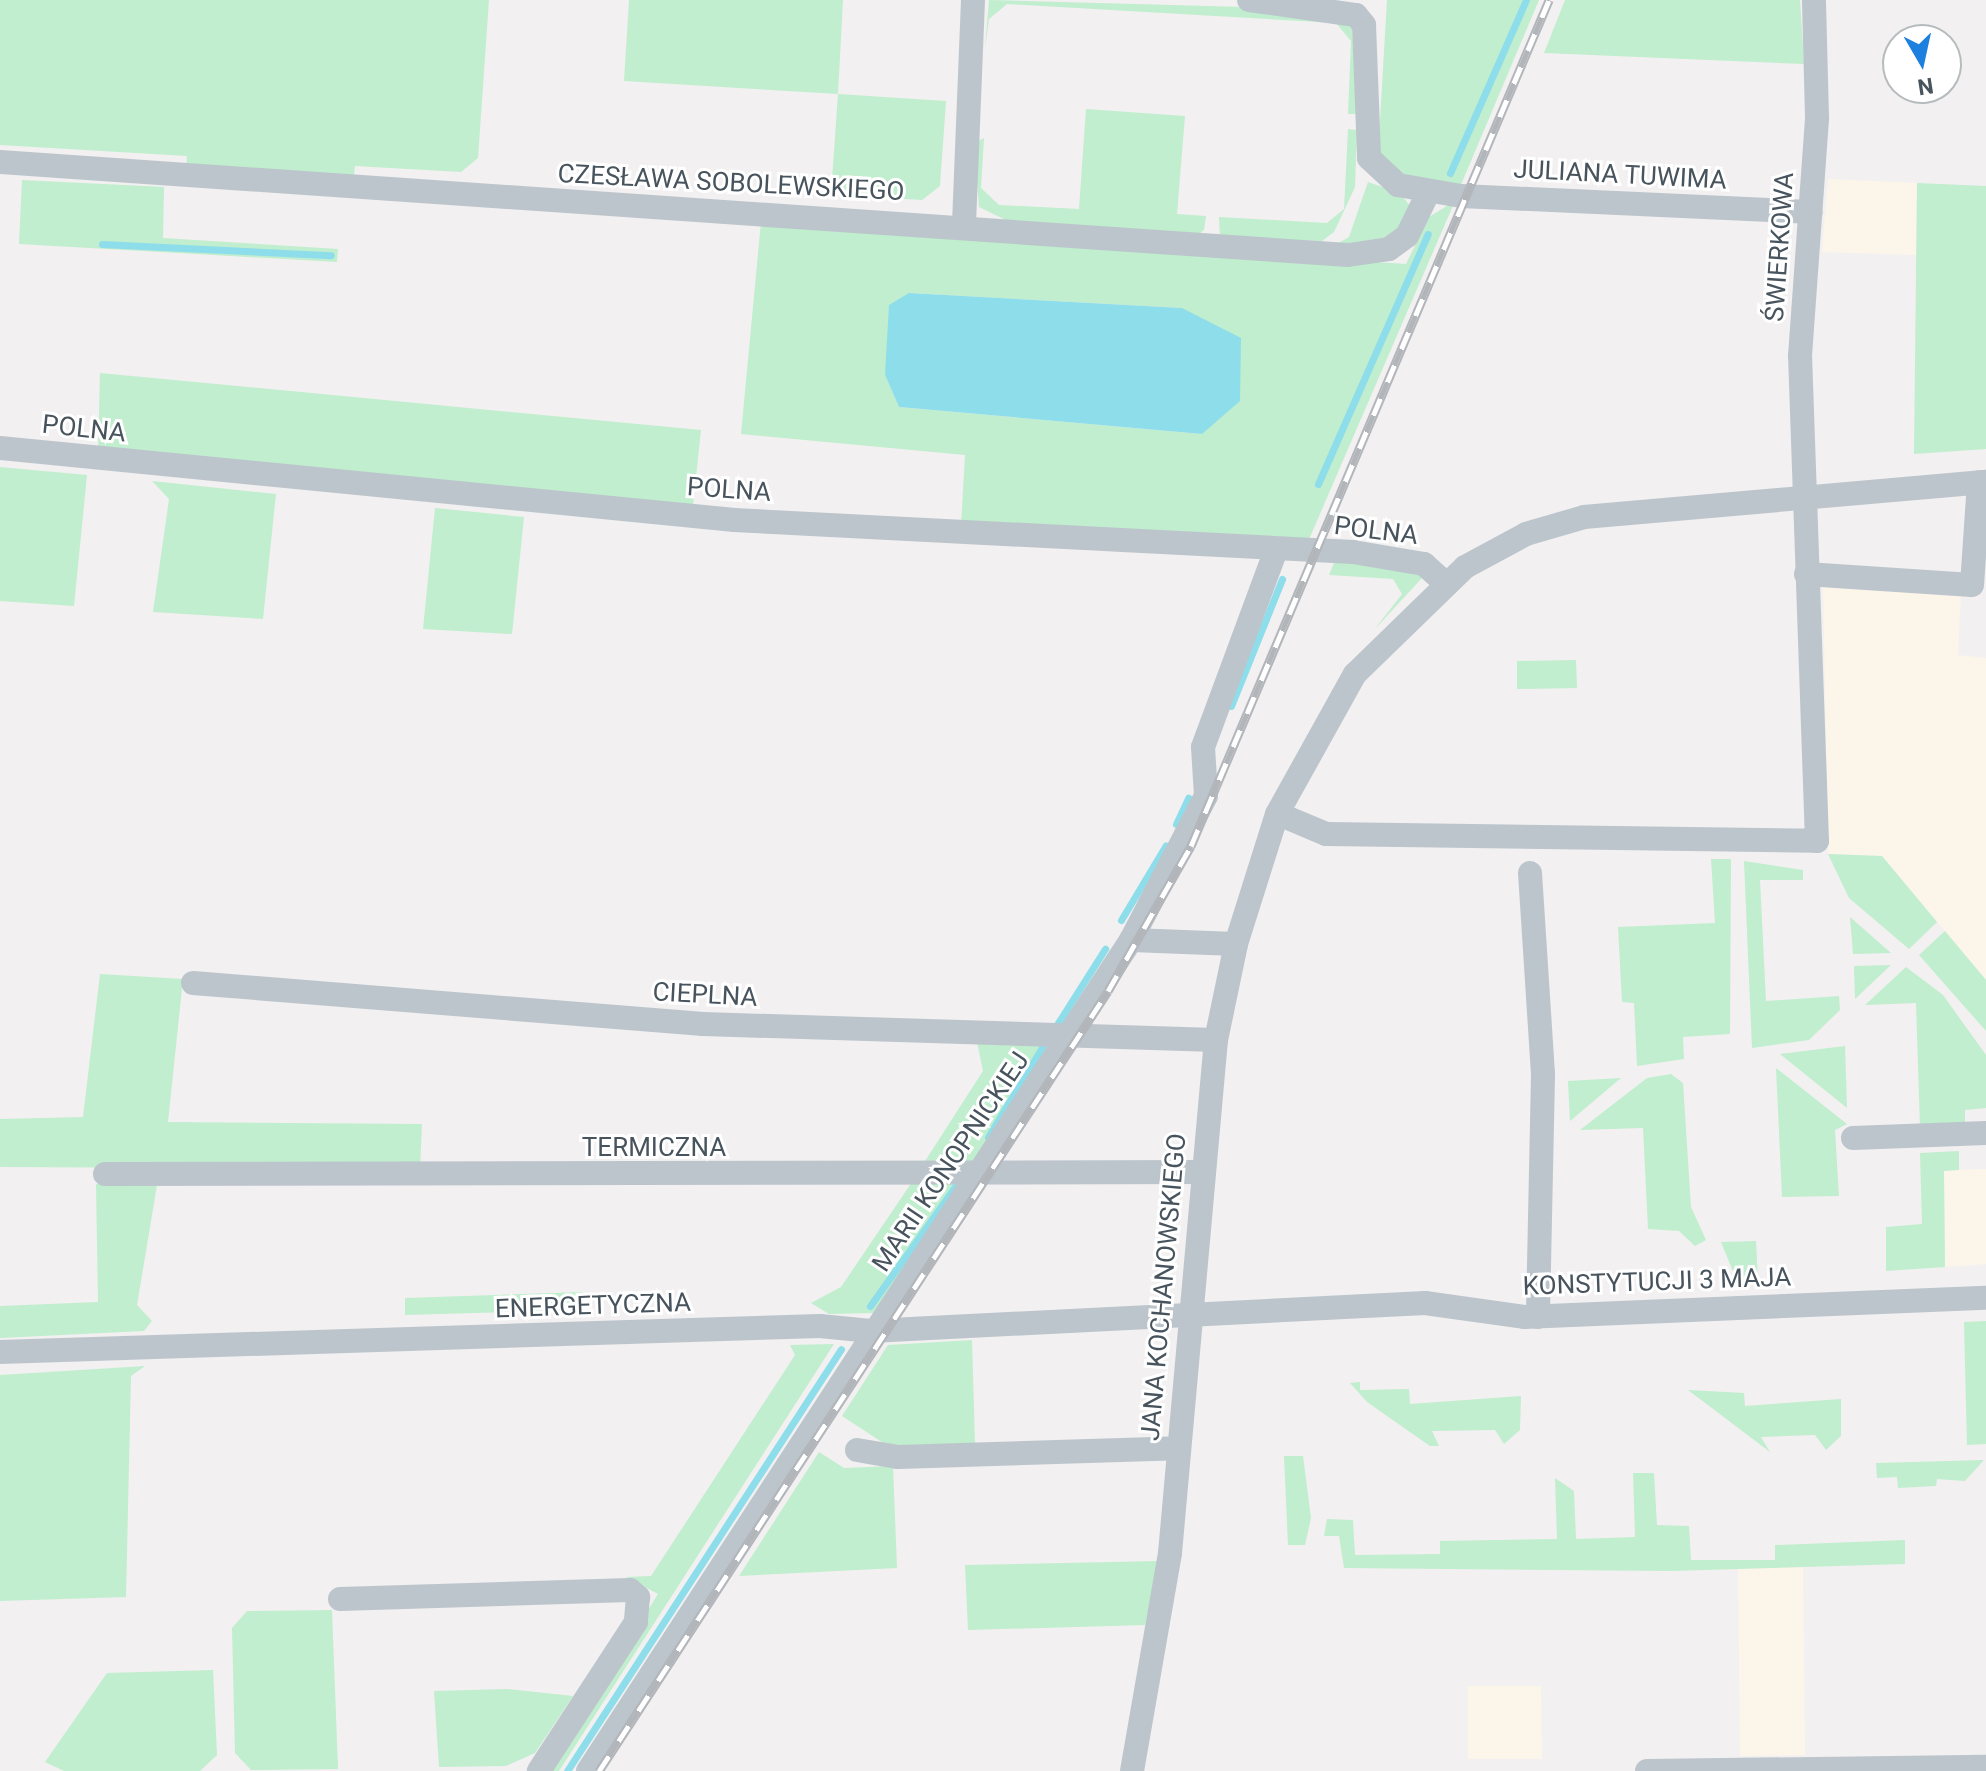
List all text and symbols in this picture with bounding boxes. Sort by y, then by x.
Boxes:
north arrow [1882,24,1962,104]
text: N [1916,73,1935,100]
street label: JULIANA TUWIMA [1512,154,1728,196]
street label: CZESŁAWA SOBOLEWSKIEGO [557,158,905,208]
street label: ŚWIERKOWA [1759,171,1801,323]
street label: POLNA [41,409,127,449]
street label: POLNA [686,472,772,508]
street label: POLNA [1332,510,1420,552]
street label: CIEPLNA [652,977,758,1013]
street label: MARII KONOPNICKIEJ [866,1046,1036,1278]
street label: TERMICZNA [582,1132,726,1164]
street label: JANA KOCHANOWSKIEGO [1135,1132,1193,1442]
street label: KONSTYTUCJI 3 MAJA [1522,1262,1792,1302]
street label: ENERGETYCZNA [494,1287,692,1325]

